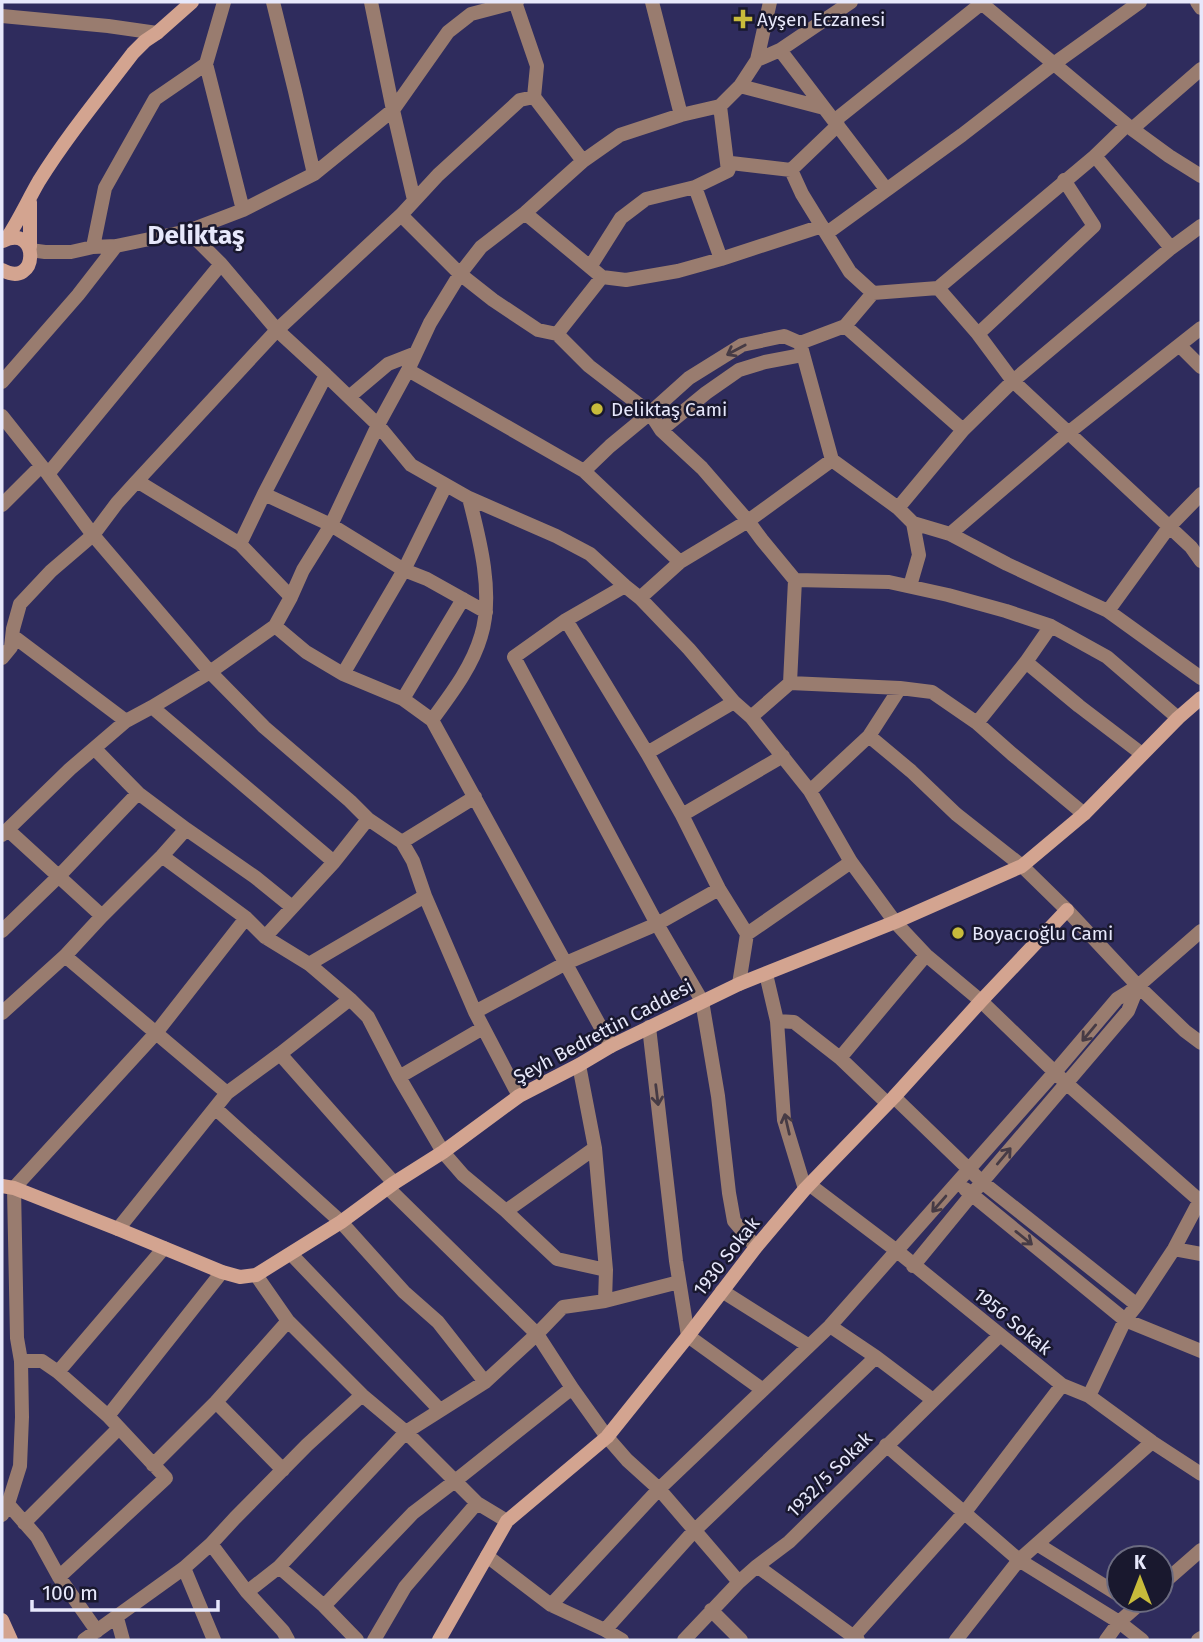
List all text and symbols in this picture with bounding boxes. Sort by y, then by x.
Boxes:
place label: Ayşen Eczanesi [757,8,885,31]
marker: Ayşen Eczanesi [735,11,751,27]
district label: Deliktaş [148,220,245,251]
one-way arrow [726,344,747,357]
place label: Deliktaş Cami [611,398,727,421]
marker: Deliktaş Cami [589,401,605,417]
place label: Boyacıoğlu Cami [972,922,1113,945]
marker: Boyacıoğlu Cami [950,925,966,941]
street label: Şeyh Bedrettin Caddesi [510,974,697,1089]
one-way arrow [1081,1023,1097,1041]
one-way arrow [650,1083,663,1106]
one-way arrow [779,1113,793,1136]
one-way arrow [996,1148,1011,1166]
one-way arrow [931,1194,947,1212]
street label: 1930 Sokak [688,1212,765,1300]
one-way arrow [1015,1230,1033,1246]
street label: 1956 Sokak [969,1283,1057,1360]
street label: 1932/5 Sokak [782,1427,877,1522]
north arrow [1105,1544,1175,1614]
text: K [1134,1551,1147,1574]
scale bar [32,1568,217,1612]
text: 100 m [42,1580,98,1606]

